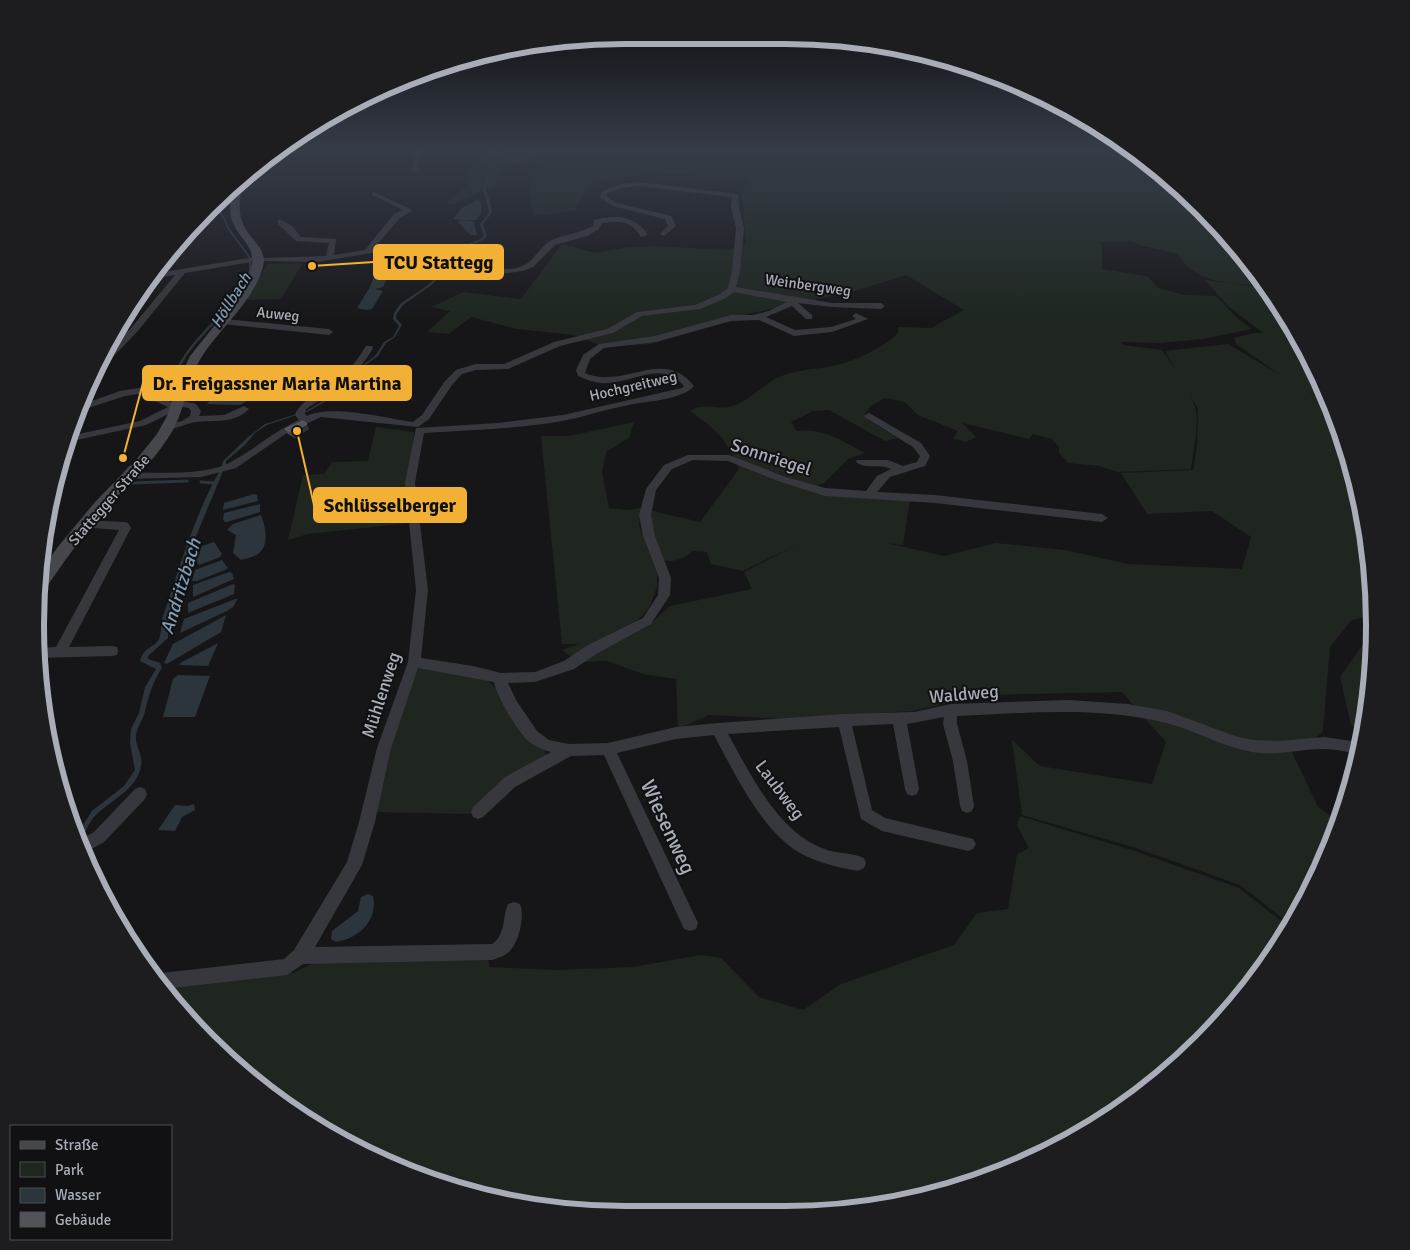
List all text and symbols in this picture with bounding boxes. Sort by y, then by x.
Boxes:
callout: TCU Stattegg [374,245,503,279]
text: TCU Stattegg [384,251,494,275]
water label: Höllbach [206,268,256,332]
street label: Weinbergweg [764,270,852,300]
street label: Auweg [256,303,301,325]
callout: Dr. Freigassner Maria Martina [143,366,411,400]
street label: Hochgreitweg [587,367,679,405]
text: Dr. Freigassner Maria Martina [153,372,402,396]
street label: Sonnriegel [728,434,814,480]
street label: Stattegger Straße [65,451,153,549]
callout: Schlüsselberger [314,488,466,522]
text: Schlüsselberger [324,494,457,518]
water label: Andritzbach [155,535,207,637]
street label: Mühlenweg [357,649,405,741]
street label: Waldweg [928,680,1000,708]
street label: Laubweg [750,756,810,824]
street label: Wiesenweg [635,776,701,878]
legend [10,1125,172,1240]
text: Straße [55,1136,99,1154]
text: Park [55,1161,84,1179]
text: Wasser [55,1186,101,1204]
text: Gebäude [55,1211,111,1229]

